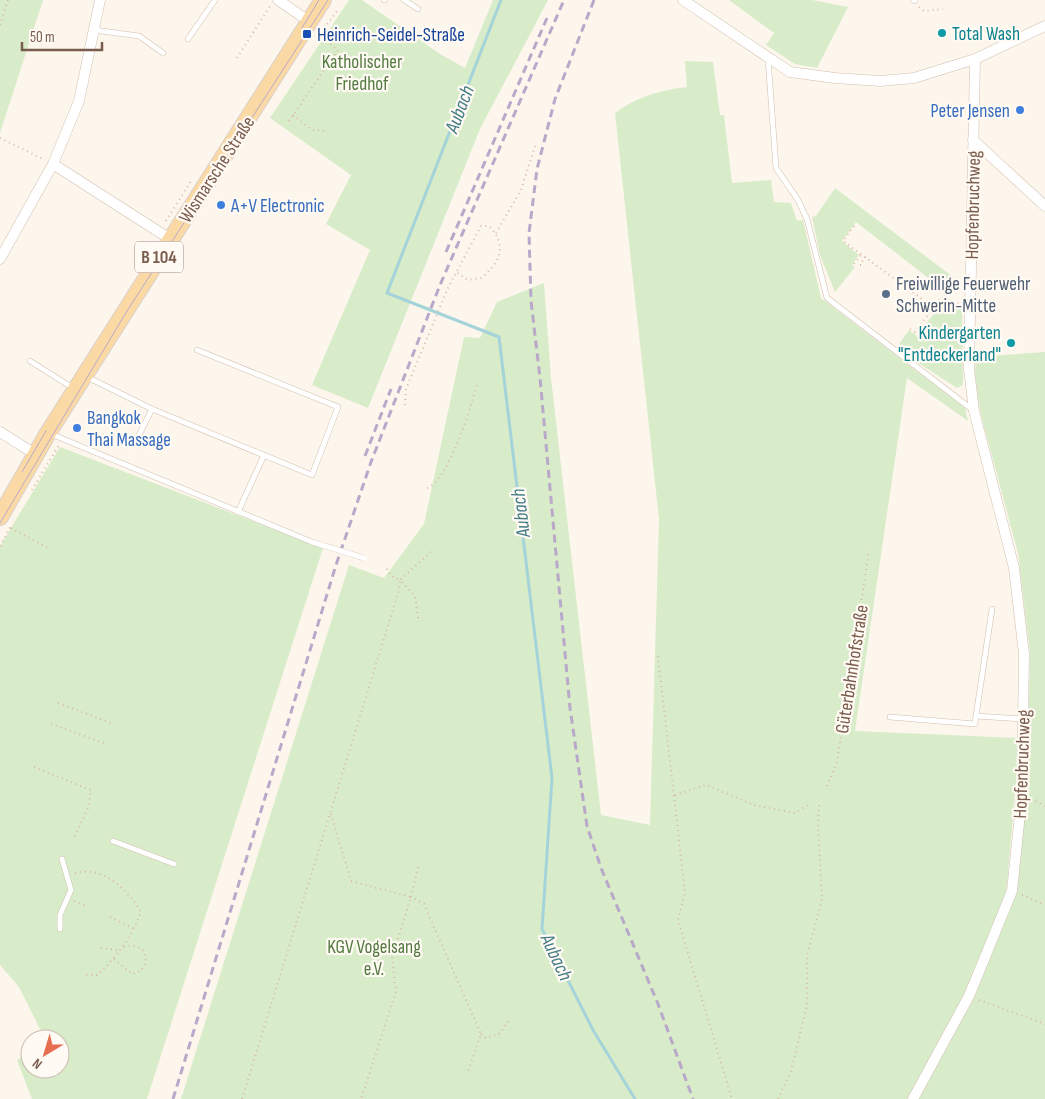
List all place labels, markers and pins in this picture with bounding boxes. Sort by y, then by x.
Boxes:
place label: Total Wash [952,23,1020,46]
place label: Heinrich-Seidel-Straße [317,24,465,47]
marker: Total Wash [936,27,948,39]
marker: Heinrich-Seidel-Straße [301,28,313,40]
place label: Peter Jensen [930,100,1010,123]
marker: Peter Jensen [1014,104,1026,116]
place label: A+V Electronic [230,195,325,218]
marker: A+V Electronic [215,199,227,211]
place label: Freiwillige Feuerwehr Schwerin-Mitte [896,273,1031,318]
marker: Freiwillige Feuerwehr Schwerin-Mitte [880,288,892,300]
place label: Kindergarten "Entdeckerland" [898,322,1001,367]
marker: Kindergarten "Entdeckerland" [1005,337,1017,349]
place label: Bangkok Thai Massage [87,407,171,452]
marker: Bangkok Thai Massage [71,422,83,434]

